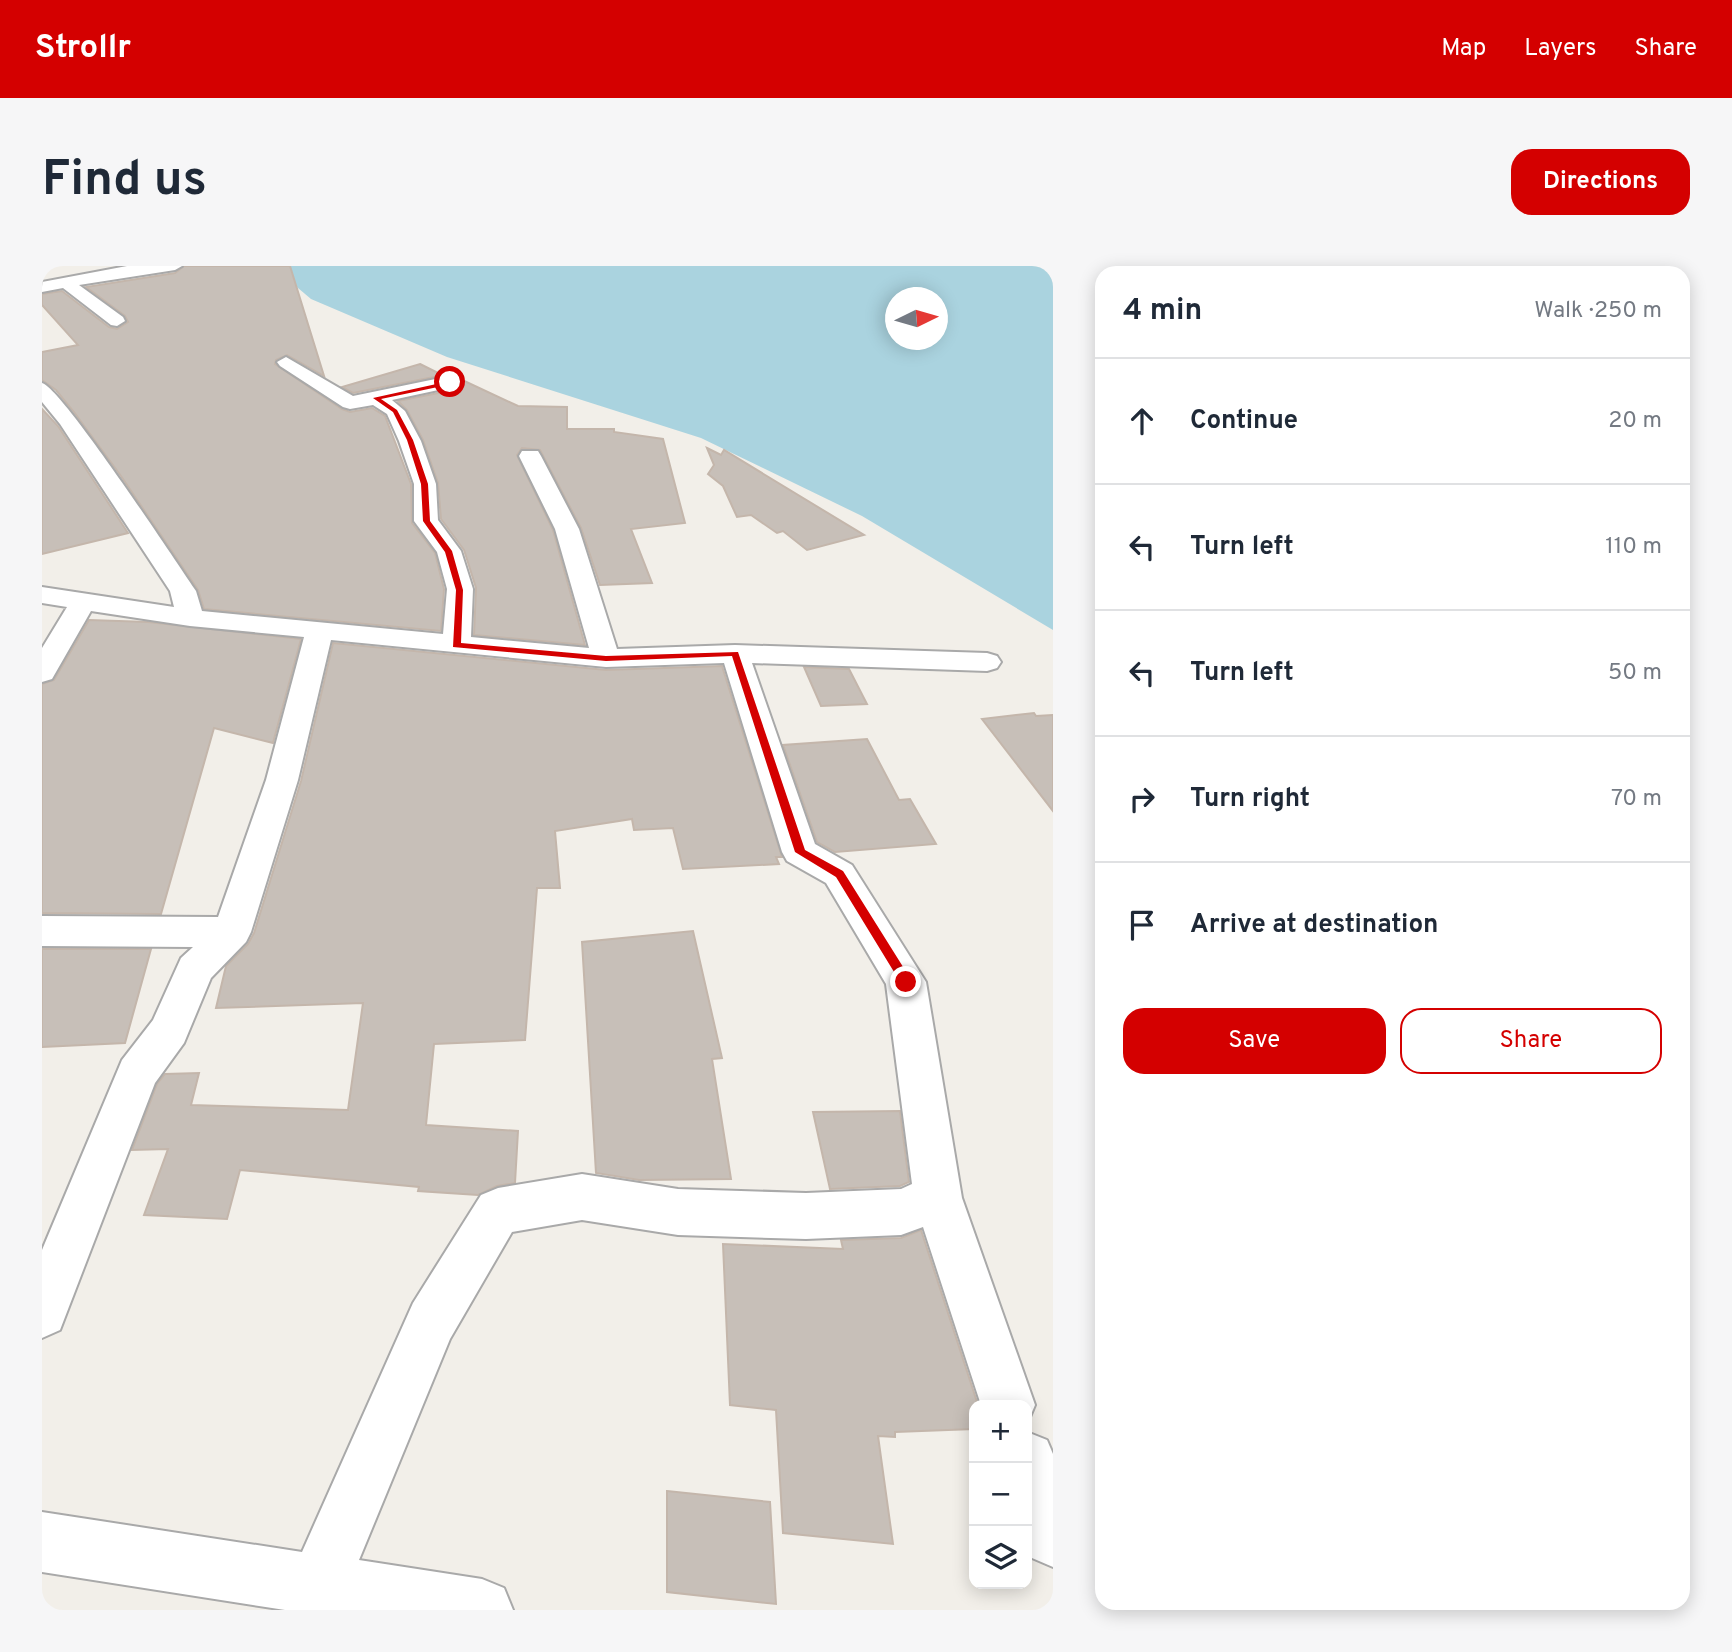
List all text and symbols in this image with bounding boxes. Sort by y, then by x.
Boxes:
text: Strollr [35,28,131,70]
text: Map [1441,34,1486,64]
text: Layers [1524,34,1596,64]
text: Share [1634,34,1697,64]
button: Directions [1511,149,1690,215]
text: Find us [42,151,207,213]
north arrow [885,287,948,350]
text: 4 min [1123,293,1202,330]
text: Walk · 250 m [1534,297,1662,326]
route start [434,366,465,397]
icon: ahead [1123,402,1161,440]
text: Continue [1190,405,1298,438]
text: 20 m [1608,407,1662,436]
icon: left [1123,528,1161,566]
text: Turn left [1190,531,1294,564]
text: 110 m [1605,533,1662,562]
icon: left [1123,654,1161,692]
text: Turn left [1190,657,1294,690]
text: 50 m [1608,659,1662,688]
icon: right [1123,780,1161,818]
text: Turn right [1190,783,1310,816]
text: 70 m [1611,785,1662,814]
icon: arrive [1123,906,1161,944]
text: Arrive at destination [1190,909,1438,942]
route end [890,966,921,997]
button: Save [1123,1008,1386,1074]
button: Share [1400,1008,1662,1074]
map controls [969,1400,1032,1589]
button: + [969,1400,1032,1463]
button: − [969,1463,1032,1526]
button: layers [969,1526,1032,1589]

